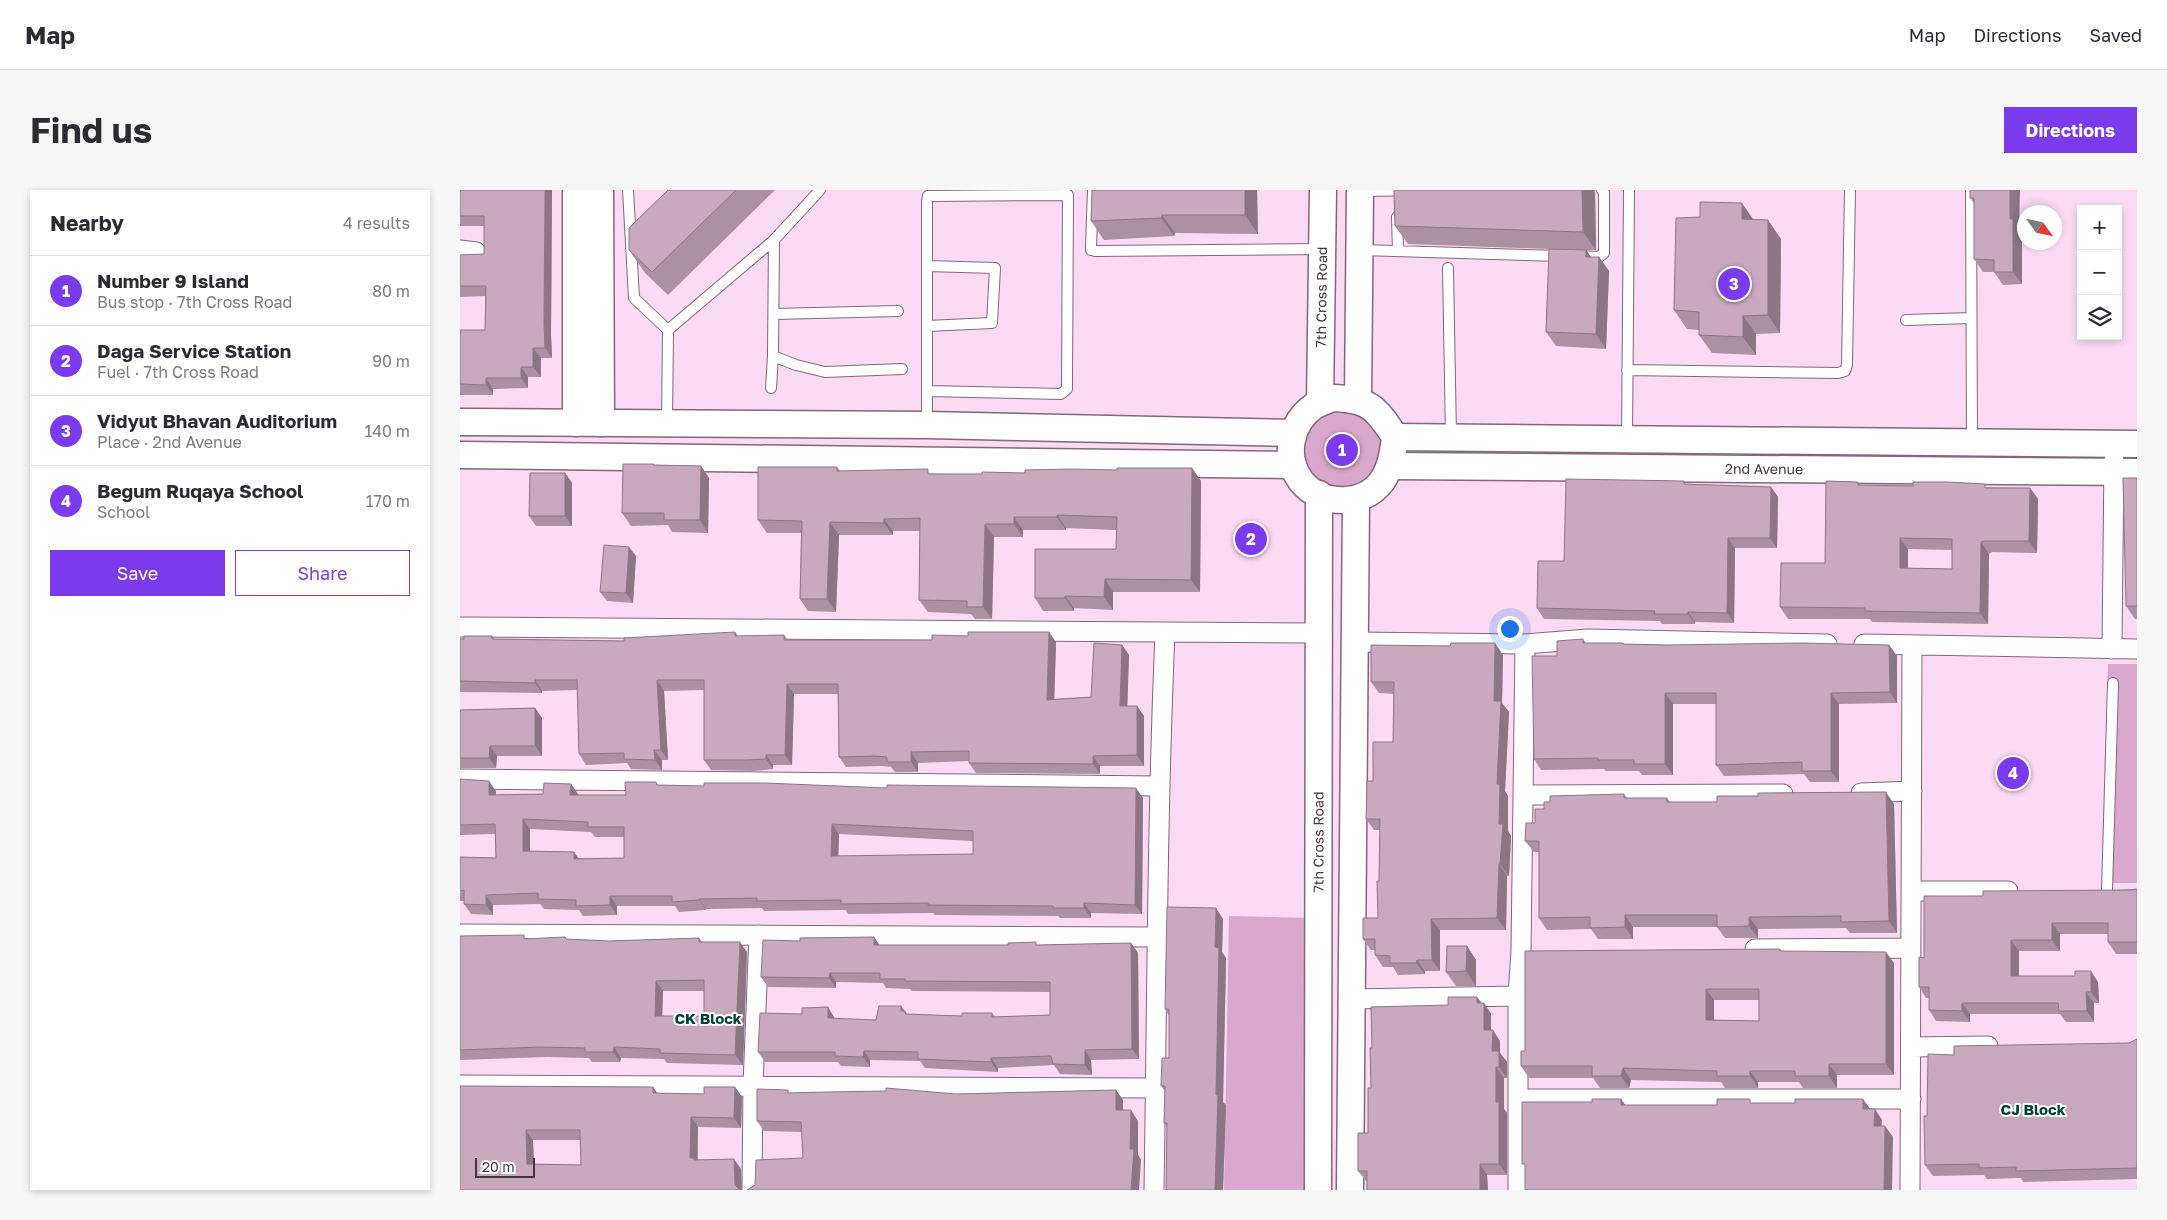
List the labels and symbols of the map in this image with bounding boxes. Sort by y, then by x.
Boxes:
north arrow [2017,205,2062,250]
street label: 7th Cross Road [1312,246,1330,348]
pin: 3 [1718,265,1750,303]
pin: 1 [1326,431,1358,469]
street label: 2nd Avenue [1725,460,1803,477]
pin: 2 [1235,520,1267,558]
your location [1497,616,1523,642]
pin: 4 [1997,754,2029,792]
street label: 7th Cross Road [1309,791,1327,893]
district label: CK Block [674,1009,742,1027]
district label: CJ Block [2001,1100,2066,1118]
scale bar [475,1155,535,1178]

